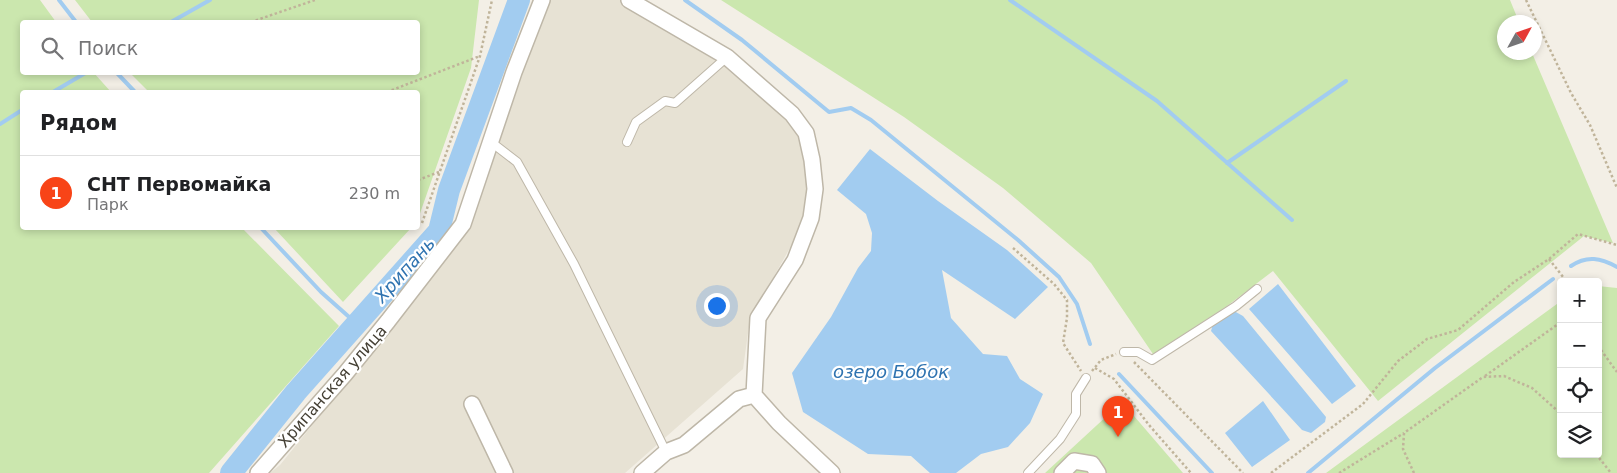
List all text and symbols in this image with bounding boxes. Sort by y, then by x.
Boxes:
north arrow [1497,15,1542,60]
search box [20,20,420,75]
icon: search [38,34,66,62]
text: Поиск [78,37,138,59]
text: Рядом [40,111,117,135]
text: СНТ Первомайка [87,173,271,195]
text: 1 [50,184,62,203]
text: 230 m [349,184,400,203]
text: Парк [87,195,129,214]
water label: Хрипань [369,233,439,307]
map controls [1557,278,1602,458]
button: + [1557,278,1602,323]
your location [704,293,730,319]
street label: Хрипанская улица [274,321,391,451]
button: − [1557,323,1602,368]
water label: озеро Бобок [833,361,949,382]
button: locate [1557,368,1602,413]
pin: 1 [1102,396,1134,437]
button: layers [1557,413,1602,458]

